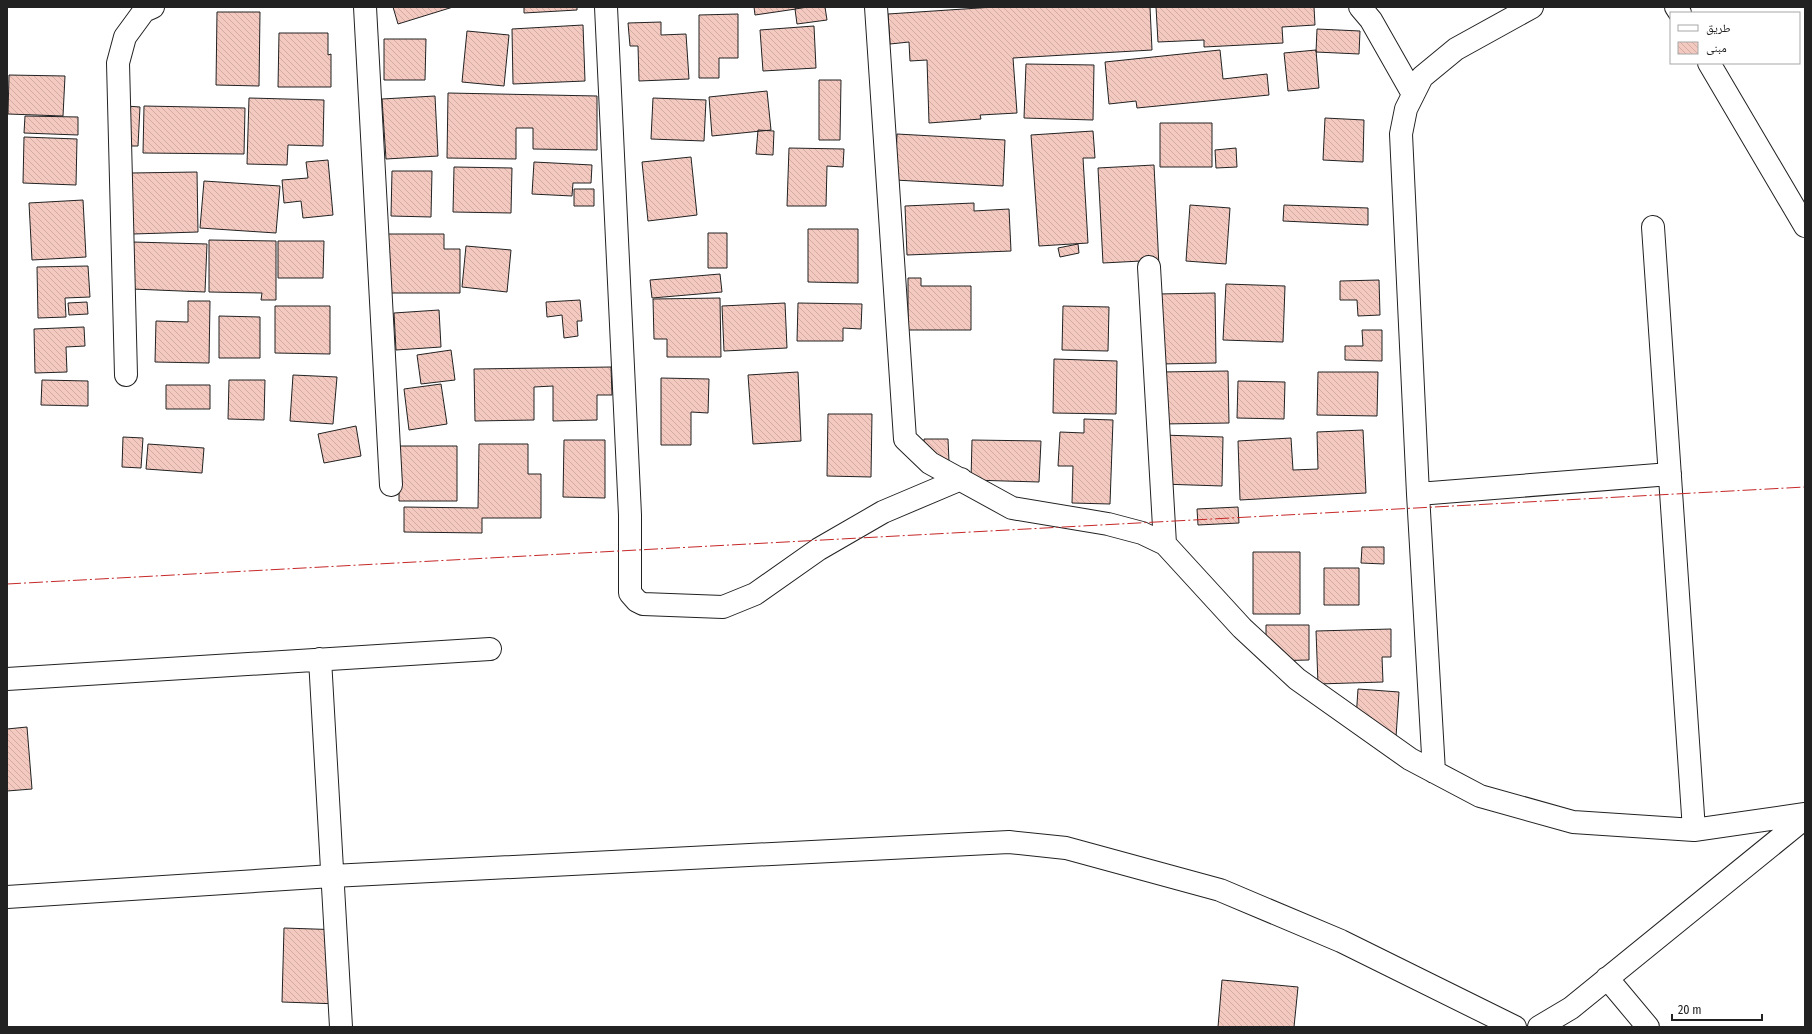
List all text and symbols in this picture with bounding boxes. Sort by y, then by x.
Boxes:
legend [1670,12,1800,64]
text: طريق [1706,21,1731,35]
text: مبنى [1706,41,1727,55]
scale bar [1672,996,1762,1022]
text: 20 m [1678,1003,1702,1017]

